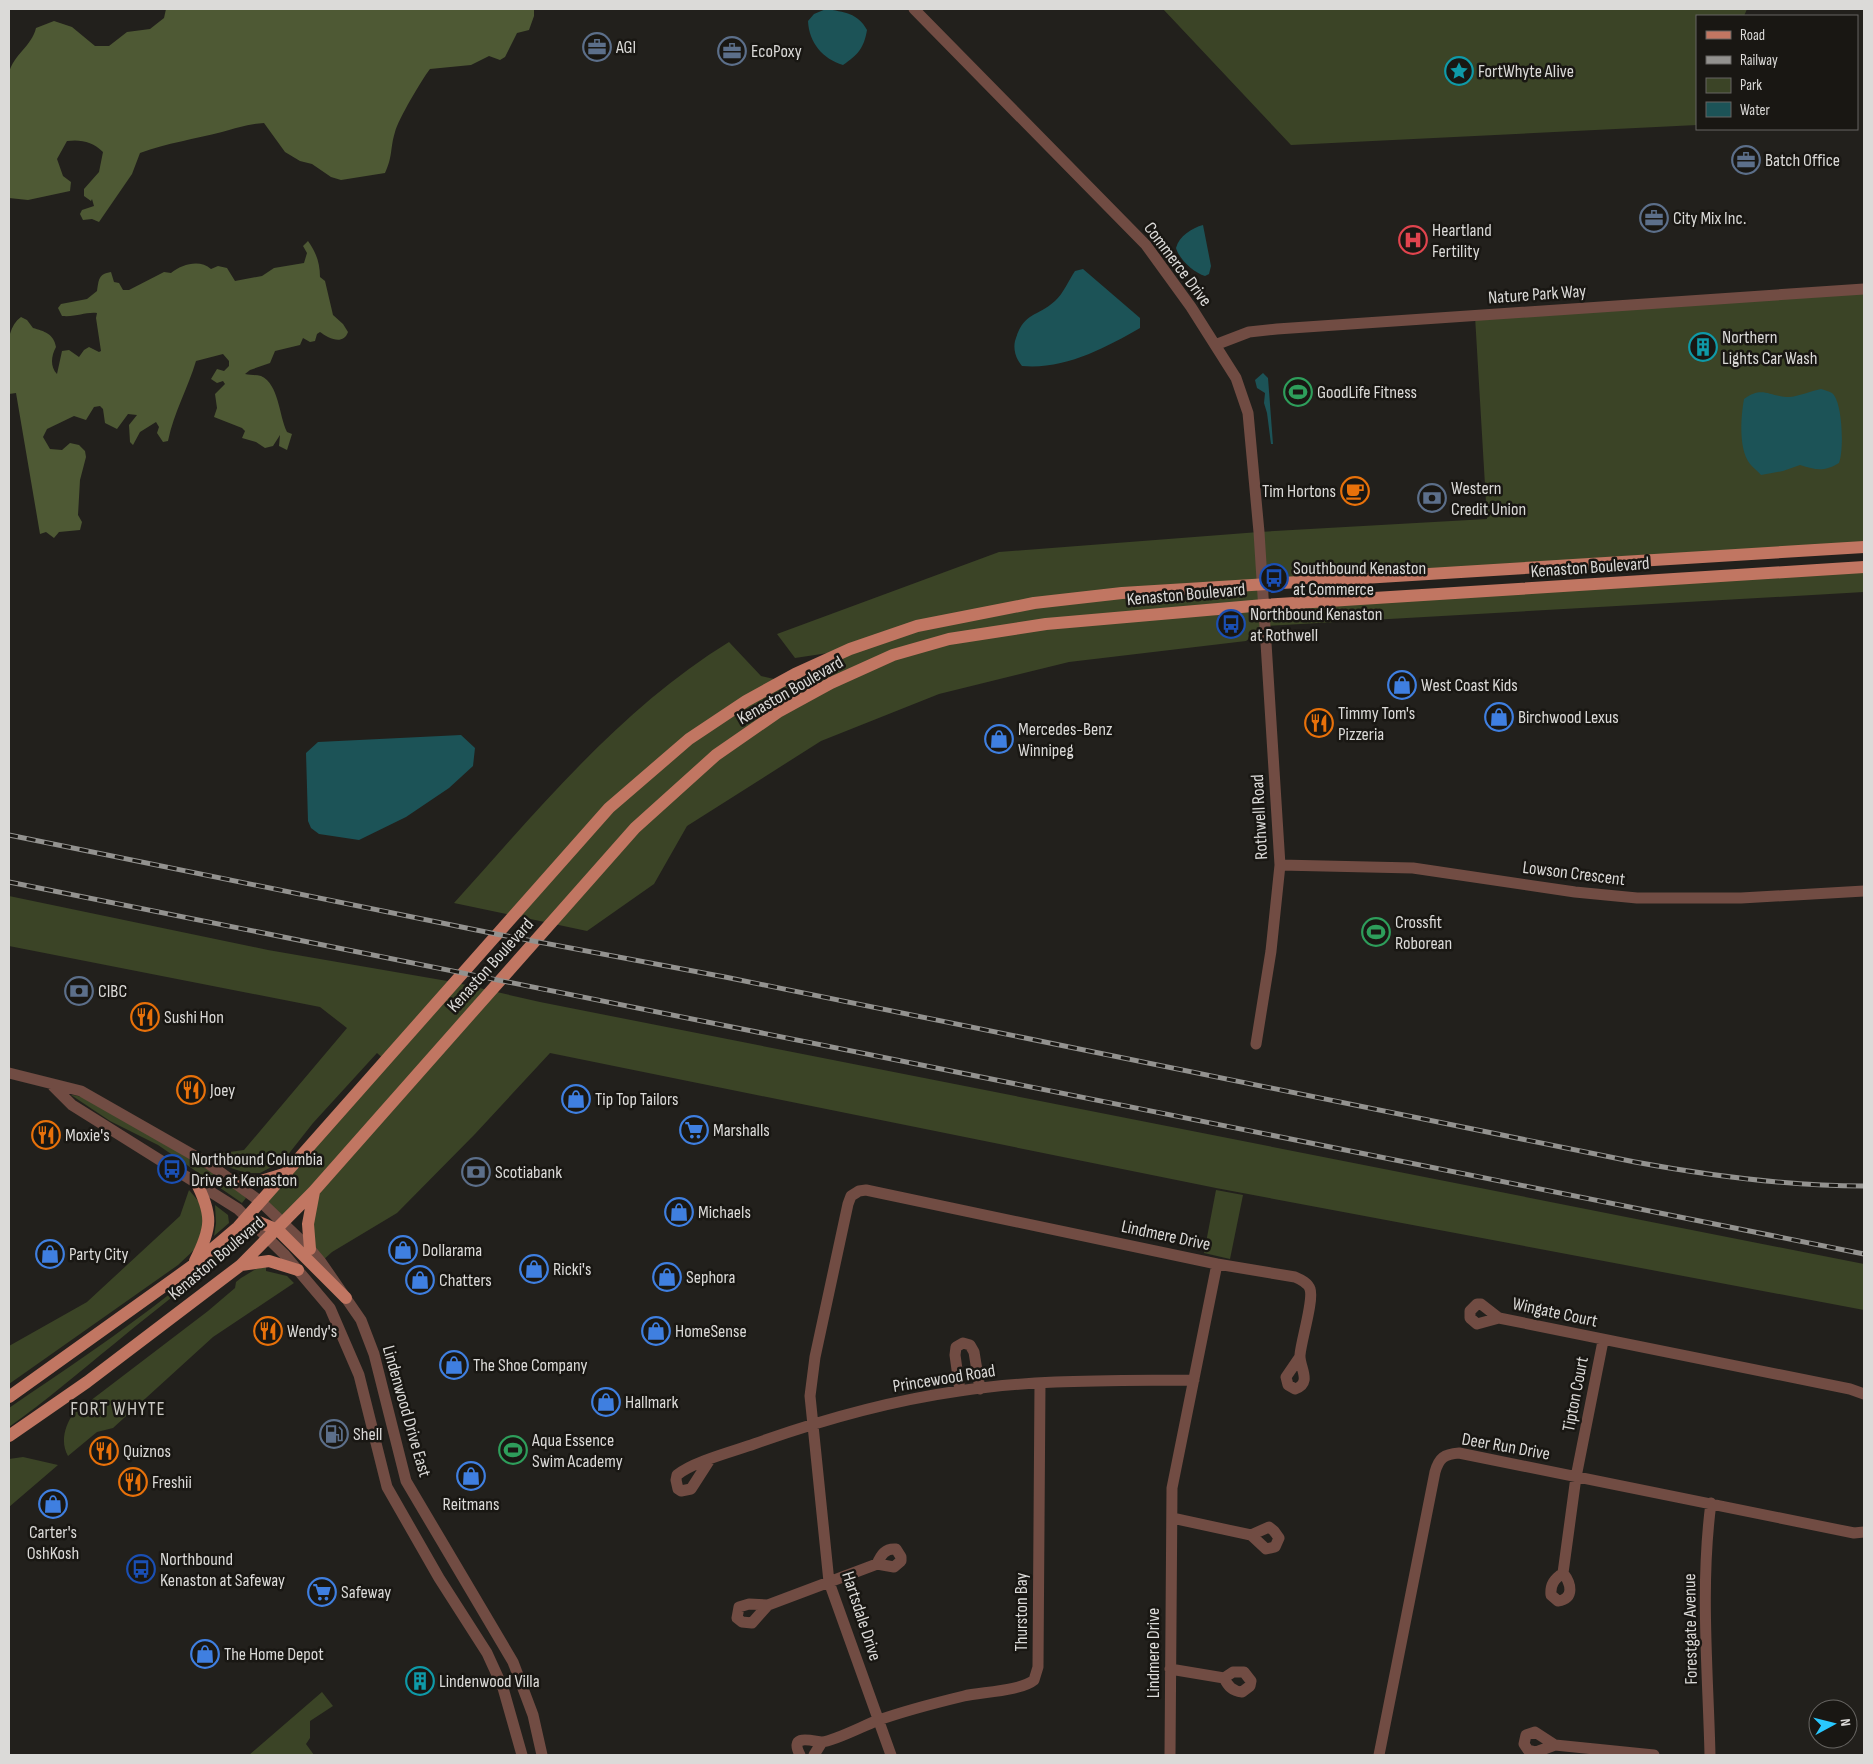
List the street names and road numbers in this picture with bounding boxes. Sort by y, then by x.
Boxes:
street label: Commerce Drive [1139,218,1216,311]
street label: Nature Park Way [1487,281,1587,308]
street label: Kenaston Boulevard [1530,553,1650,582]
street label: Kenaston Boulevard [1126,579,1246,610]
street label: Kenaston Boulevard [733,652,847,729]
street label: Rothwell Road [1247,774,1272,860]
street label: Lowson Crescent [1521,857,1627,890]
street label: Kenaston Boulevard [443,914,538,1017]
street label: Kenaston Boulevard [164,1212,269,1305]
street label: Lindmere Drive [1119,1216,1212,1255]
street label: Wingate Court [1510,1293,1600,1332]
street label: Lindenwood Drive East [378,1343,435,1480]
street label: Tipton Court [1558,1354,1593,1433]
street label: Princewood Road [891,1360,997,1397]
street label: Deer Run Drive [1460,1428,1552,1465]
street label: Hartsdale Drive [837,1569,886,1663]
street label: Thurston Bay [1011,1572,1032,1651]
street label: Forestgate Avenue [1679,1573,1702,1685]
street label: Lindmere Drive [1143,1608,1164,1698]

